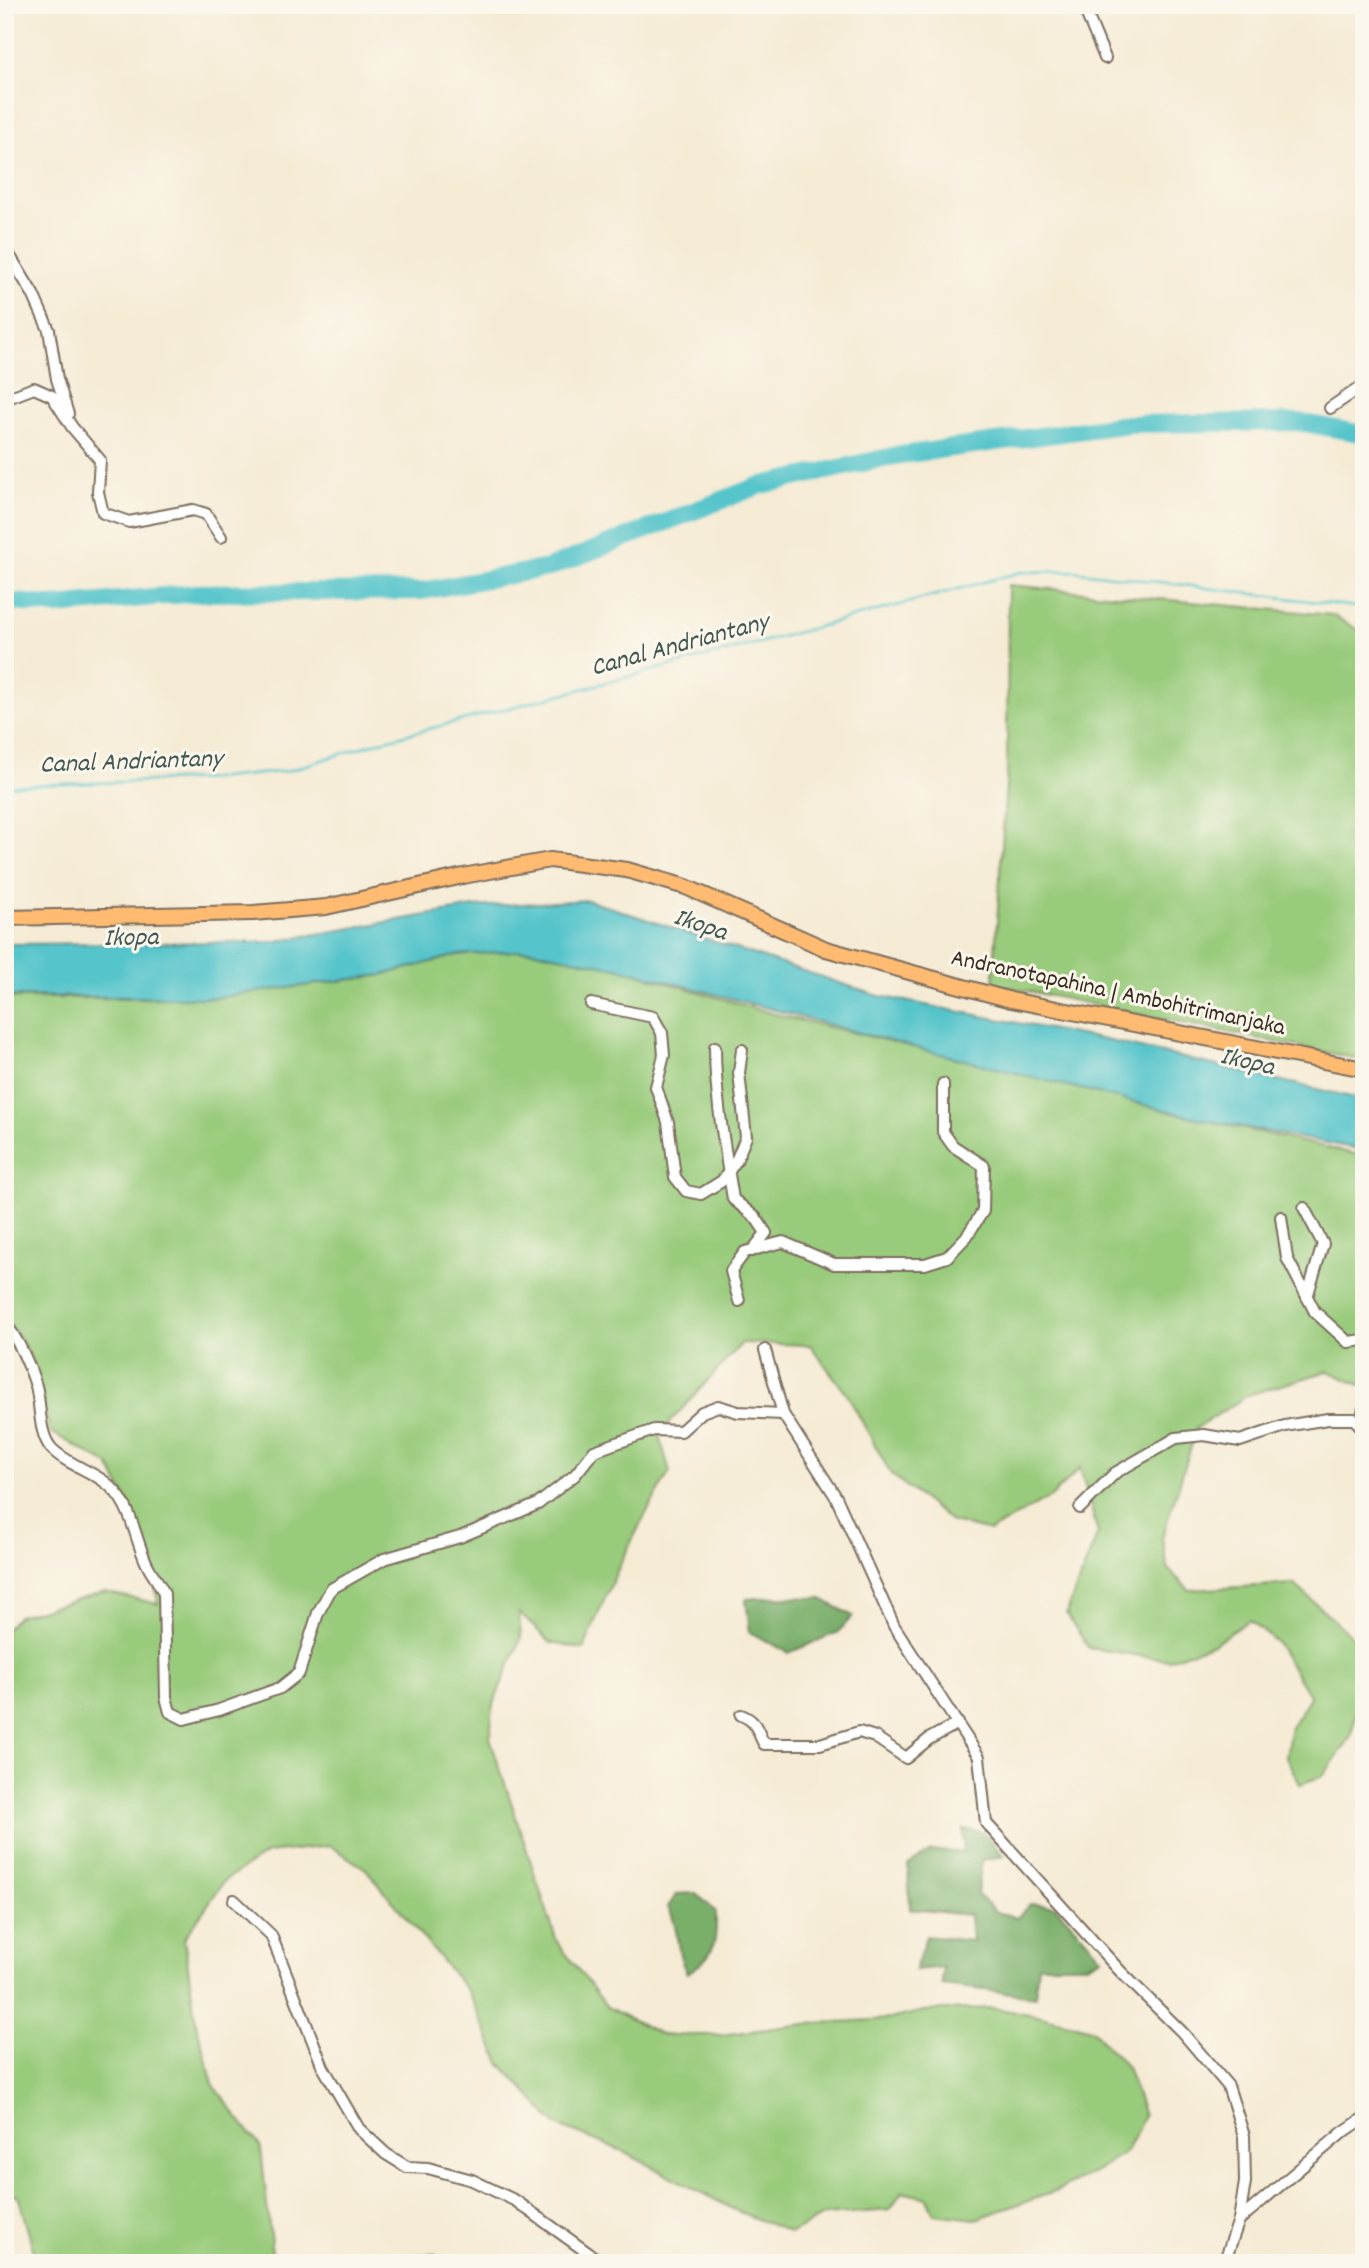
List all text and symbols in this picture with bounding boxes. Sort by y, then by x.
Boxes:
water label: Canal Andriantany [587,604,776,688]
water label: Canal Andriantany [39,741,226,785]
water label: Ikopa [668,900,733,953]
water label: Ikopa [103,920,160,958]
street label: Andranotapahina | Ambohitrimanjaka [948,942,1289,1046]
water label: Ikopa [1216,1039,1279,1088]

